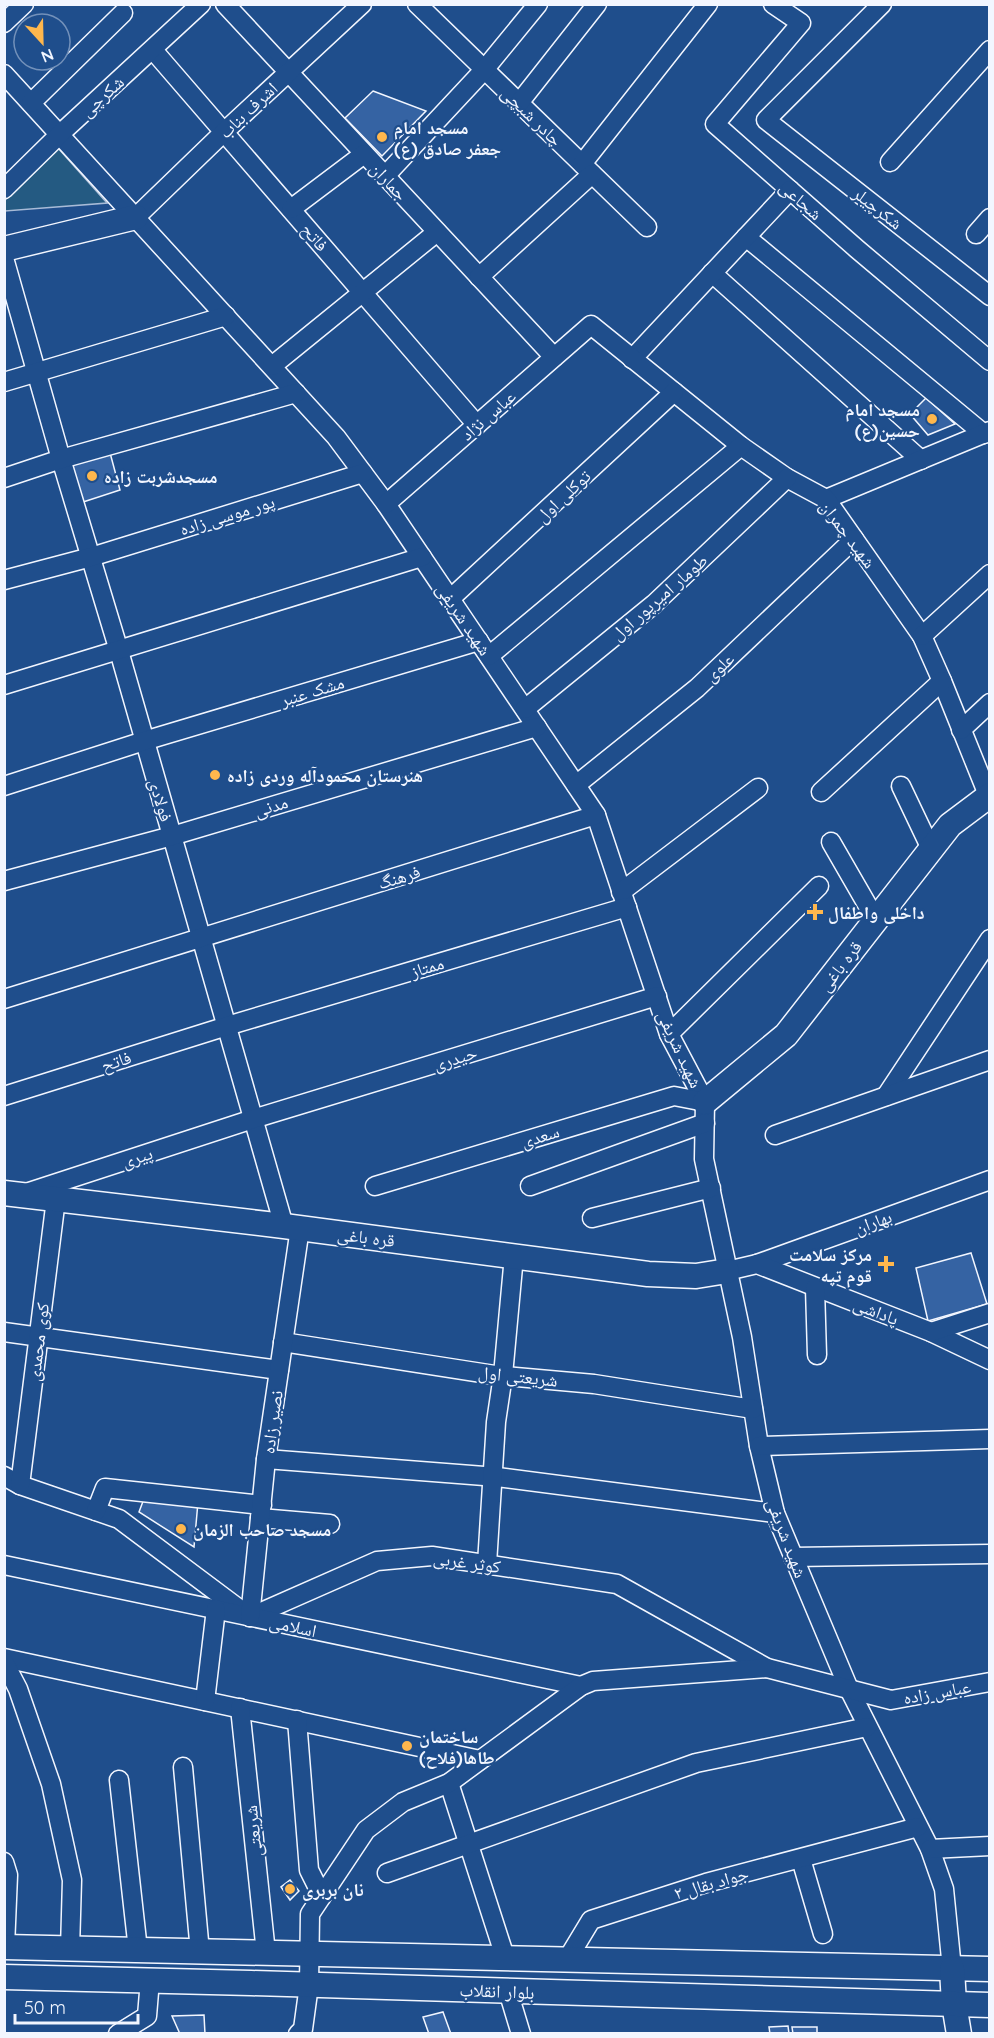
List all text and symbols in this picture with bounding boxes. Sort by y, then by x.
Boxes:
north arrow [12,12,72,72]
text: N [38,44,57,67]
street label: شکرچی [75,70,129,122]
street label: اشرف بناب [214,77,282,143]
street label: چادر شبچی [496,81,568,151]
place label: مسجد امام جعفر صادق (ع) [394,116,501,160]
marker: مسجد امام جعفر صادق (ع) [375,130,389,144]
street label: جماران [365,157,413,205]
street label: شجاعی [775,175,827,225]
street label: شکرچیلر [848,181,908,235]
street label: فاتح [296,218,334,257]
street label: عباس نژاد [456,385,520,445]
place label: مسجد امام حسین(ع) [845,398,920,442]
marker: مسجد امام حسین(ع) [925,412,939,426]
place label: مسجدشربت زاده [104,465,217,488]
street label: توکلی اول [531,465,595,527]
marker: مسجدشربت زاده [85,469,99,483]
street label: پور موسی زاده [177,490,277,540]
street label: شهید چمران [815,495,881,573]
street label: طومار امیرپور اول [606,549,712,645]
street label: شهید شریفى [431,578,497,660]
street label: علوی [699,647,739,687]
street label: مشک عنبر [276,670,347,712]
place label: هنرستان محمودآله وردی زاده [227,764,423,787]
marker: هنرستان محمودآله وردی زاده [208,768,222,782]
street label: فولادی [144,776,178,824]
street label: مدنی [251,790,291,822]
street label: فرهنگ [375,860,423,894]
place label: داخلی واطفال [828,901,925,924]
marker: داخلی واطفال [806,903,824,921]
street label: قره باغی [813,936,867,996]
street label: ممتاز [407,951,446,983]
street label: شهید شریفى [652,1006,708,1092]
street label: حیدری [430,1040,480,1076]
street label: فاتح [98,1046,134,1077]
street label: سعدی [518,1119,562,1153]
street label: پیری [119,1141,155,1173]
street label: بهاران [851,1205,895,1239]
street label: قره باغی [336,1222,396,1252]
place label: مرکز سلامت قوم تپه [789,1243,872,1288]
marker: مرکز سلامت قوم تپه [877,1255,895,1273]
street label: پاداشی [850,1292,902,1330]
street label: کوی محمدی [22,1301,54,1383]
street label: شریعتی اول [477,1360,559,1392]
street label: نصیر زاده [256,1389,288,1455]
street label: شهید شریفى [761,1495,813,1581]
place label: مسجد صاحب الزمان [193,1518,331,1541]
marker: مسجد صاحب الزمان [174,1522,188,1536]
street label: کوثر غربی [432,1546,503,1578]
street label: اسلامی [267,1610,319,1642]
street label: عباس زاده [901,1675,973,1709]
place label: ساختمان طاها(فلاح) [419,1725,495,1769]
marker: ساختمان طاها(فلاح) [400,1739,414,1753]
street label: شریعتی [239,1804,267,1858]
street label: جواد بقال ۲ [671,1861,751,1905]
place label: نان بربری [302,1878,364,1901]
marker: نان بربری [283,1882,297,1896]
street label: بلوار انقلاب [459,1978,535,2004]
scale bar [15,1987,138,2025]
text: 50 m [24,1996,66,2019]

